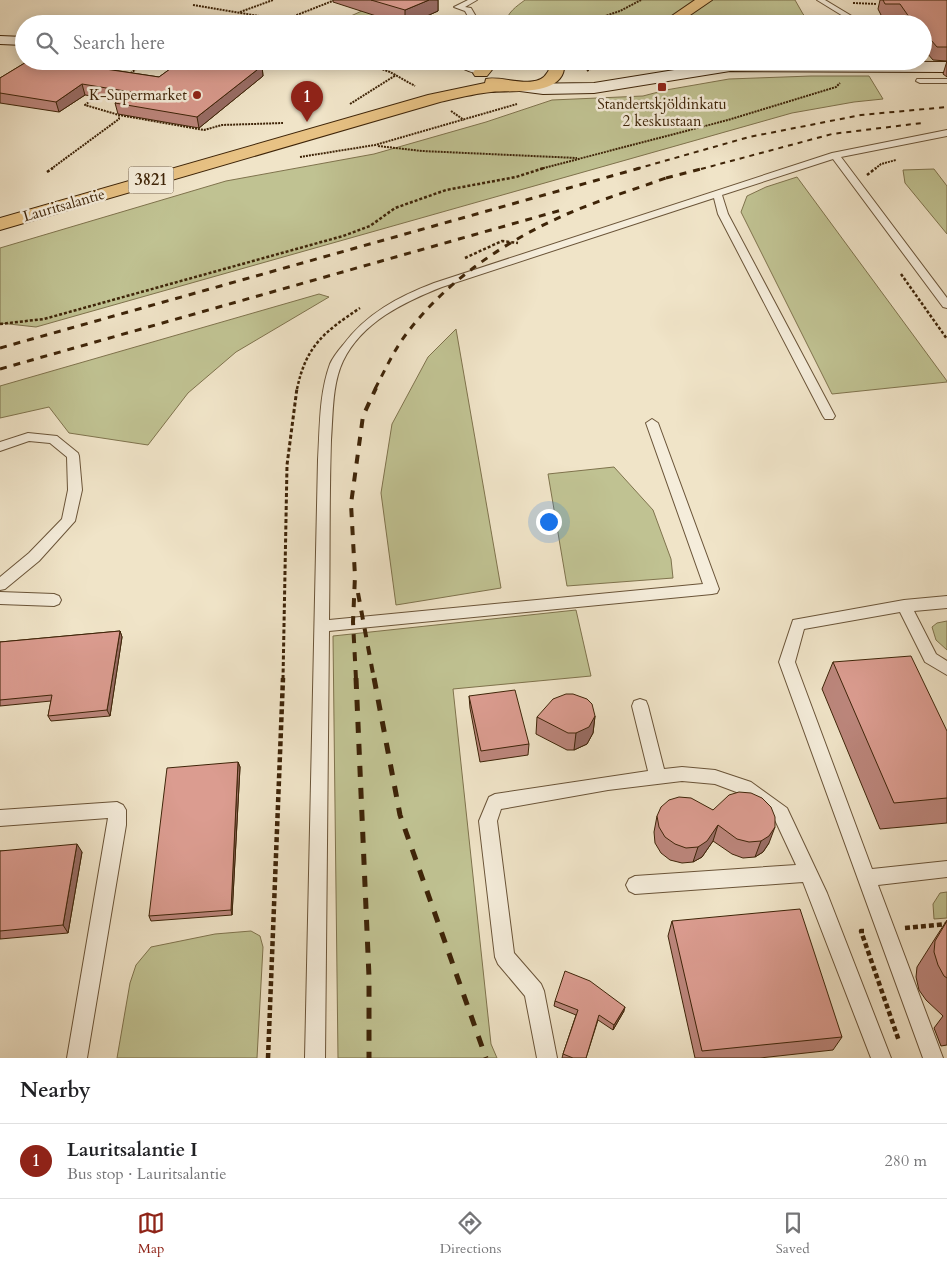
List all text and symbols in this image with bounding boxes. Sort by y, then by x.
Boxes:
search box [15,15,932,70]
icon: search [33,29,61,57]
text: Search here [73,30,165,56]
pin: 1 [291,81,323,122]
marker: Standertskjöldinkatu 2 keskustaan [656,81,668,93]
place label: K-Supermarket [89,85,187,105]
marker: K-Supermarket [191,89,203,101]
place label: Standertskjöldinkatu 2 keskustaan [597,94,727,131]
road number: 3821 [128,166,174,194]
street label: Lauritsalantie [21,184,107,226]
your location [536,509,562,535]
text: Nearby [20,1076,91,1105]
text: Lauritsalantie I [67,1137,198,1163]
text: 1 [32,1150,40,1172]
text: 280 m [885,1150,927,1172]
text: Bus stop · Lauritsalantie [67,1163,226,1185]
tab: Map [137,1209,165,1258]
tab: Directions [440,1209,501,1258]
tab: Saved [776,1209,810,1258]

